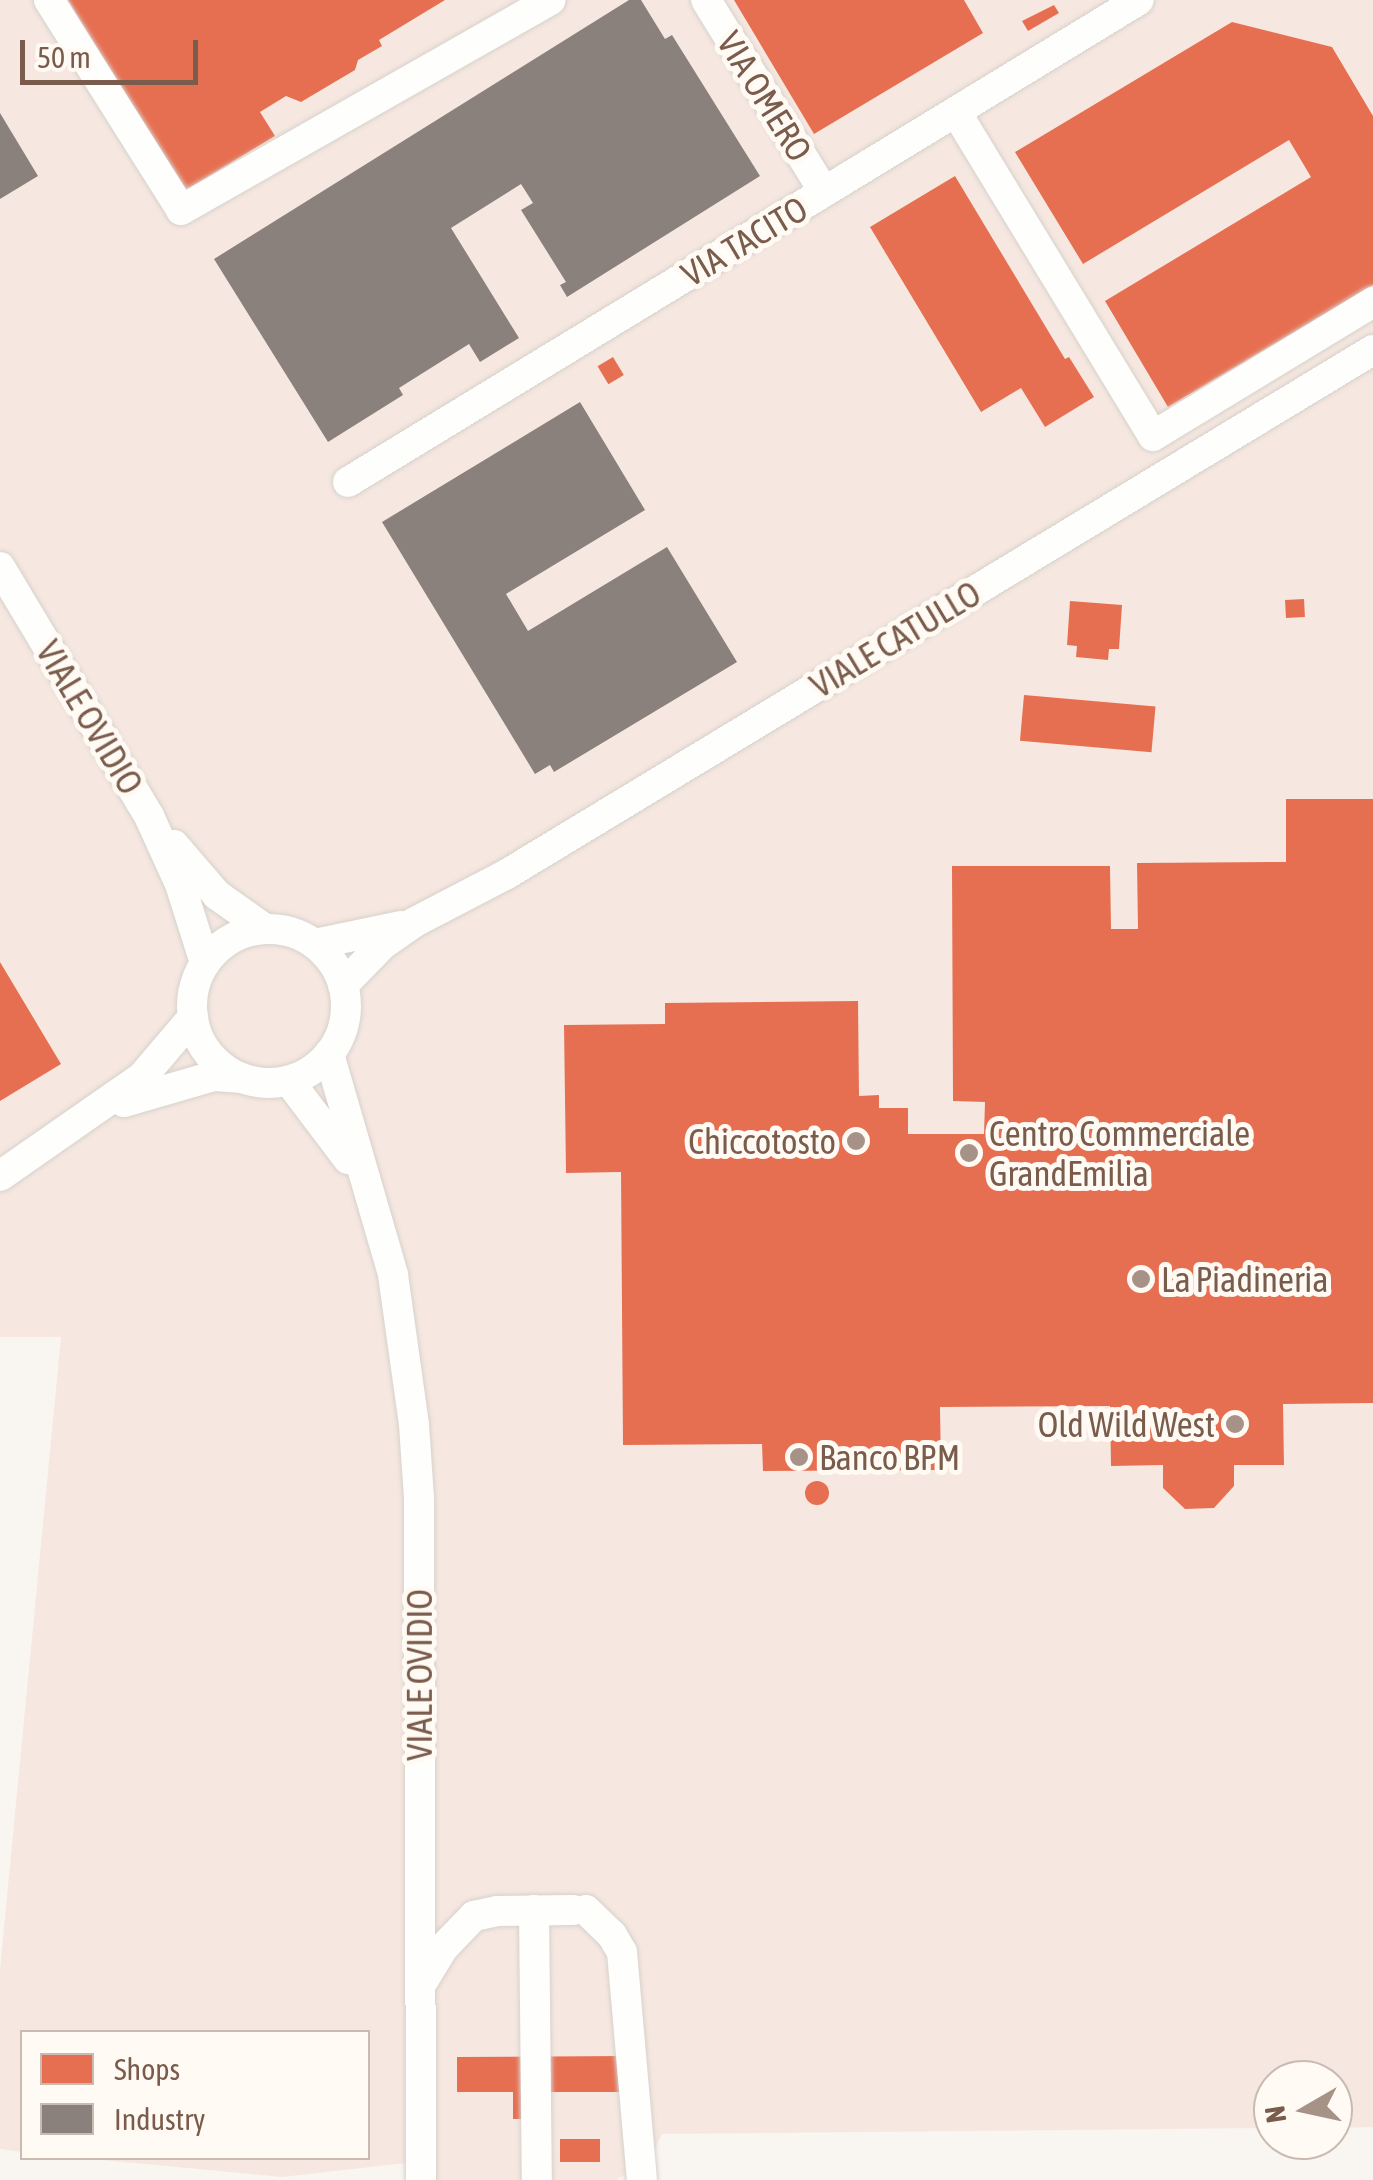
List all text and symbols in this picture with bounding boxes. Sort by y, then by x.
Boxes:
scale bar [25,20,202,82]
street label: VIA OMERO [709,24,821,168]
text: 50 m [37,40,91,74]
street label: VIA TACITO [674,187,814,295]
street label: VIALE CATULLO [802,572,988,706]
street label: VIALE OVIDIO [28,633,152,801]
place label: Centro Commerciale GrandEmilia [989,1112,1250,1194]
place label: Chiccotosto [688,1120,836,1162]
marker: Chiccotosto [845,1130,867,1152]
marker: Centro Commerciale GrandEmilia [958,1142,980,1164]
place label: La Piadineria [1161,1258,1329,1300]
marker: La Piadineria [1130,1268,1152,1290]
place label: Old Wild West [1038,1403,1215,1445]
marker: Old Wild West [1224,1413,1246,1435]
place label: Banco BPM [819,1436,960,1478]
marker: Banco BPM [788,1446,810,1468]
street label: VIALE OVIDIO [398,1589,440,1761]
legend [20,2030,370,2160]
text: Shops [114,2052,180,2086]
north arrow [1253,2060,1353,2160]
text: Industry [114,2102,205,2136]
text: N [1258,2104,1292,2125]

